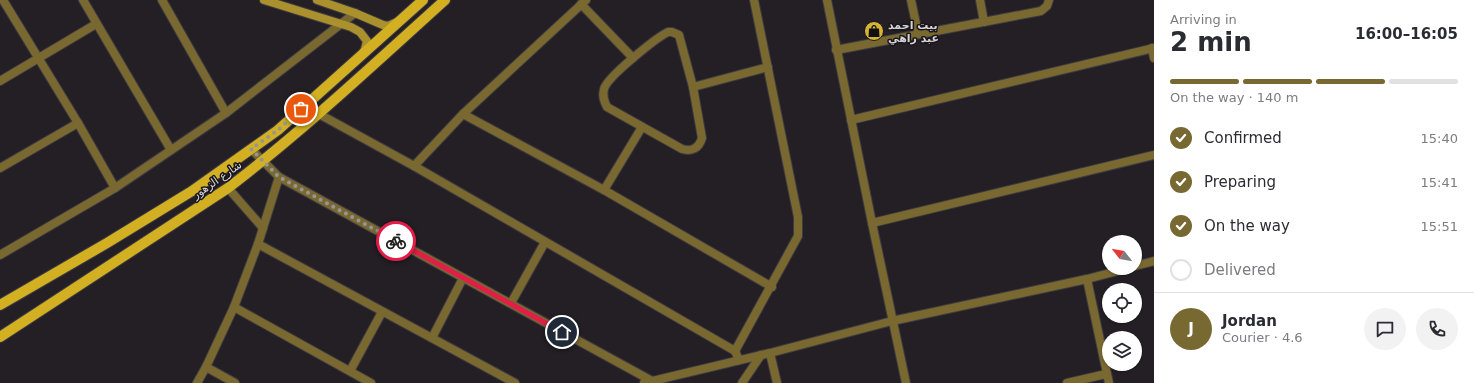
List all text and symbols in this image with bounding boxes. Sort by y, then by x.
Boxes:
text: Arriving in [1170,12,1237,27]
place label: بيت احمد عبد راهي [888,19,939,45]
shop icon: بيت احمد عبد راهي [863,20,885,42]
text: 16:00–16:05 [1355,25,1458,43]
text: 2 min [1170,27,1252,57]
text: On the way · 140 m [1170,90,1298,105]
pin [284,92,318,126]
icon: bag [290,98,312,120]
icon: check [1170,127,1192,149]
text: Confirmed [1204,129,1282,147]
text: 15:40 [1421,131,1458,146]
street label: شارع الزهور [189,158,244,202]
icon: check [1170,171,1192,193]
text: Preparing [1204,173,1276,191]
text: 15:41 [1421,175,1458,190]
icon: check [1170,215,1192,237]
text: On the way [1204,217,1290,235]
text: 15:51 [1421,219,1458,234]
courier [376,221,416,261]
icon: bike [385,230,407,252]
north arrow [1102,235,1142,275]
map controls [1102,235,1142,371]
text: Delivered [1204,261,1276,279]
button: locate [1102,283,1142,323]
button: chat [1364,308,1406,350]
button: phone [1416,308,1458,350]
text: Jordan [1222,312,1277,330]
pin [545,315,579,349]
text: J [1188,320,1194,338]
icon: home [551,321,573,343]
text: Courier · 4.6 [1222,330,1303,345]
button: layers [1102,331,1142,371]

